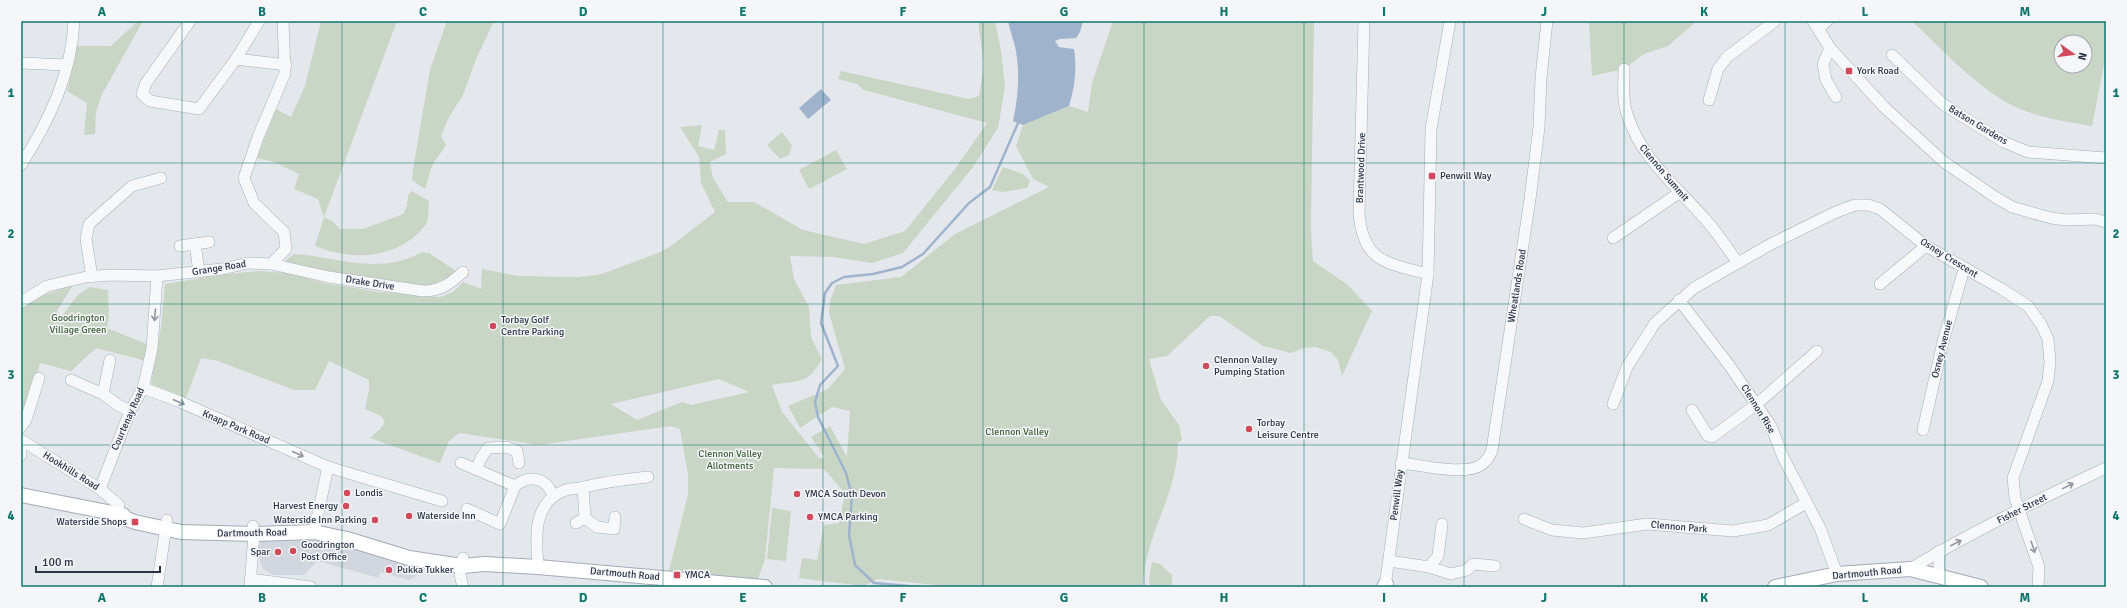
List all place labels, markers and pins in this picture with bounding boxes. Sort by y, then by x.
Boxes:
place label: York Road [1857,65,1899,77]
marker: York Road [1844,66,1854,76]
place label: Penwill Way [1440,170,1492,182]
marker: Penwill Way [1427,171,1437,181]
place label: Torbay Golf Centre Parking [501,314,564,338]
marker: Torbay Golf Centre Parking [488,321,498,331]
place label: Clennon Valley Pumping Station [1214,354,1285,378]
marker: Clennon Valley Pumping Station [1201,361,1211,371]
place label: Torbay Leisure Centre [1257,417,1319,441]
marker: Torbay Leisure Centre [1244,424,1254,434]
place label: Londis [355,487,384,499]
marker: Londis [342,488,352,498]
place label: YMCA South Devon [805,488,886,500]
marker: YMCA South Devon [792,489,802,499]
place label: Harvest Energy [273,500,338,512]
marker: Harvest Energy [341,501,351,511]
place label: Waterside Inn [417,510,476,522]
marker: Waterside Inn [404,511,414,521]
place label: YMCA Parking [818,511,878,523]
marker: YMCA Parking [805,512,815,522]
place label: Waterside Inn Parking [274,514,367,526]
marker: Waterside Inn Parking [370,515,380,525]
place label: Waterside Shops [56,516,128,528]
marker: Waterside Shops [130,517,140,527]
place label: Goodrington Post Office [301,539,355,563]
place label: Spar [250,546,270,558]
marker: Goodrington Post Office [288,546,298,556]
marker: Spar [273,547,283,557]
place label: Pukka Tukker [397,564,454,576]
marker: Pukka Tukker [384,565,394,575]
place label: YMCA [685,569,710,581]
marker: YMCA [672,570,682,580]

